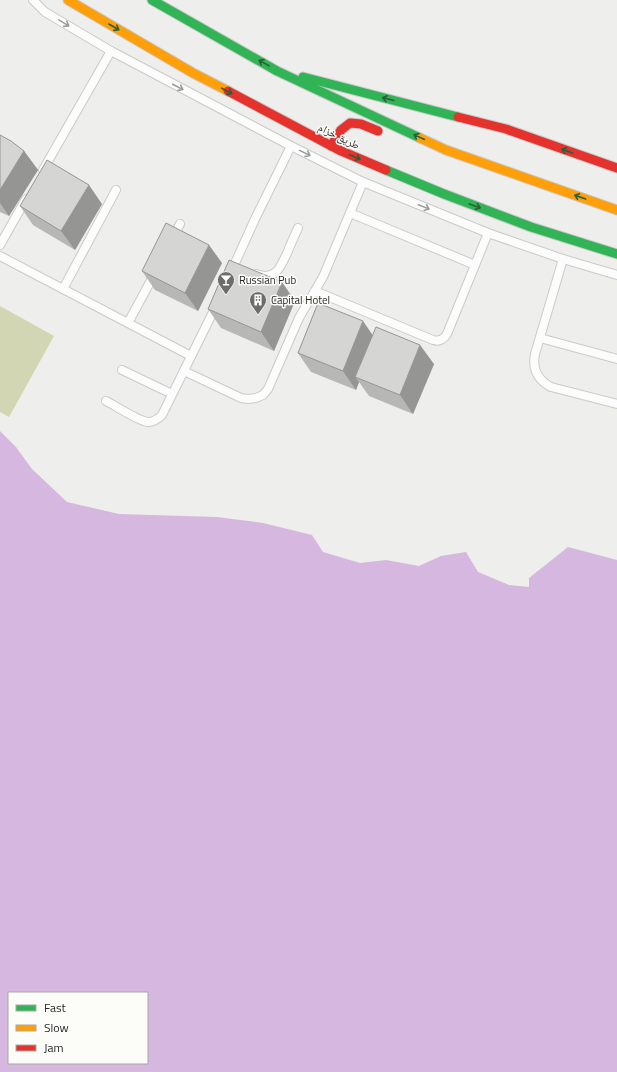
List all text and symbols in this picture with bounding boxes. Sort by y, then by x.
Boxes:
one-way arrow [58,20,70,28]
one-way arrow [108,23,120,31]
one-way arrow [258,59,270,66]
one-way arrow [172,83,184,91]
one-way arrow [221,88,233,95]
one-way arrow [382,95,395,102]
street label: طريق خزام [316,119,362,153]
one-way arrow [413,133,425,140]
one-way arrow [561,146,573,154]
one-way arrow [299,150,311,158]
one-way arrow [348,154,360,161]
one-way arrow [574,193,587,200]
one-way arrow [469,203,481,211]
one-way arrow [417,204,429,211]
bar icon: Russian Pub [216,270,236,295]
place label: Russian Pub [239,272,296,288]
building icon: Capital Hotel [248,290,268,315]
place label: Capital Hotel [271,292,330,308]
legend [8,992,148,1064]
text: Fast [44,998,67,1017]
text: Slow [44,1018,69,1037]
text: Jam [44,1038,64,1057]

